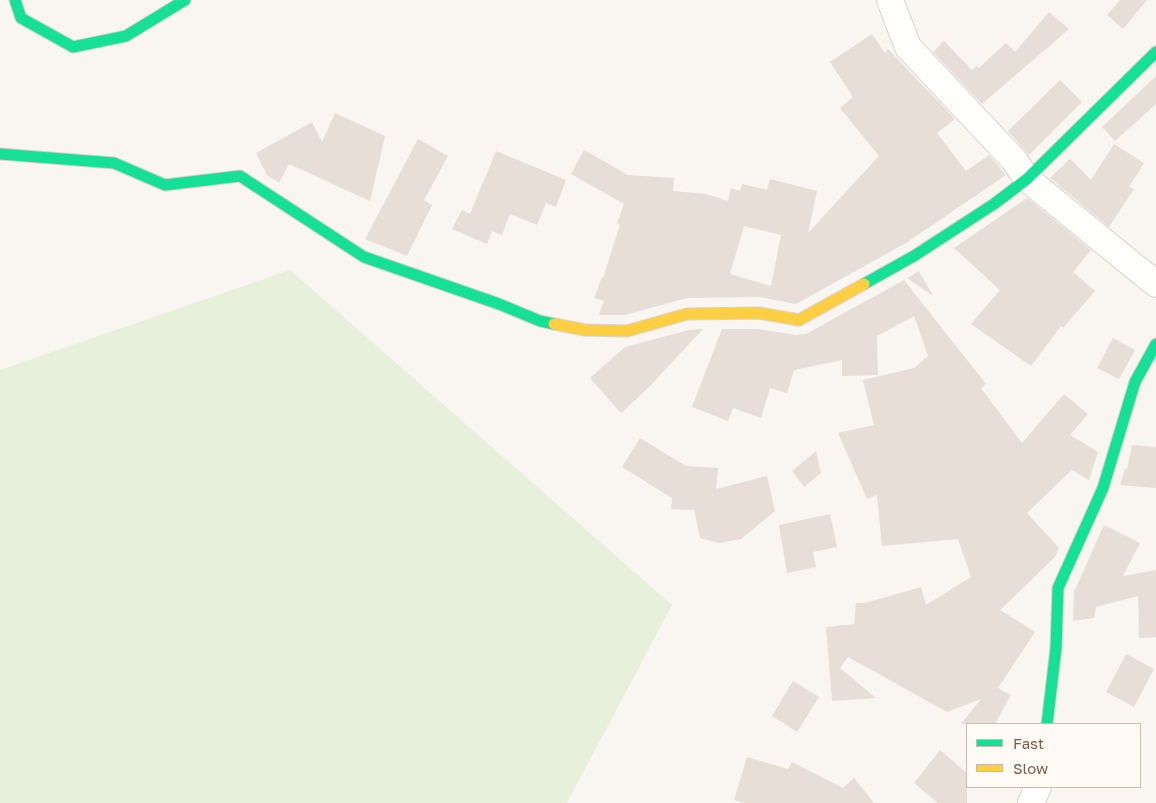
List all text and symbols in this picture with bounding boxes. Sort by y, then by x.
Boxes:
legend [966,723,1141,788]
text: Fast [1013,734,1044,752]
text: Slow [1013,759,1048,777]

